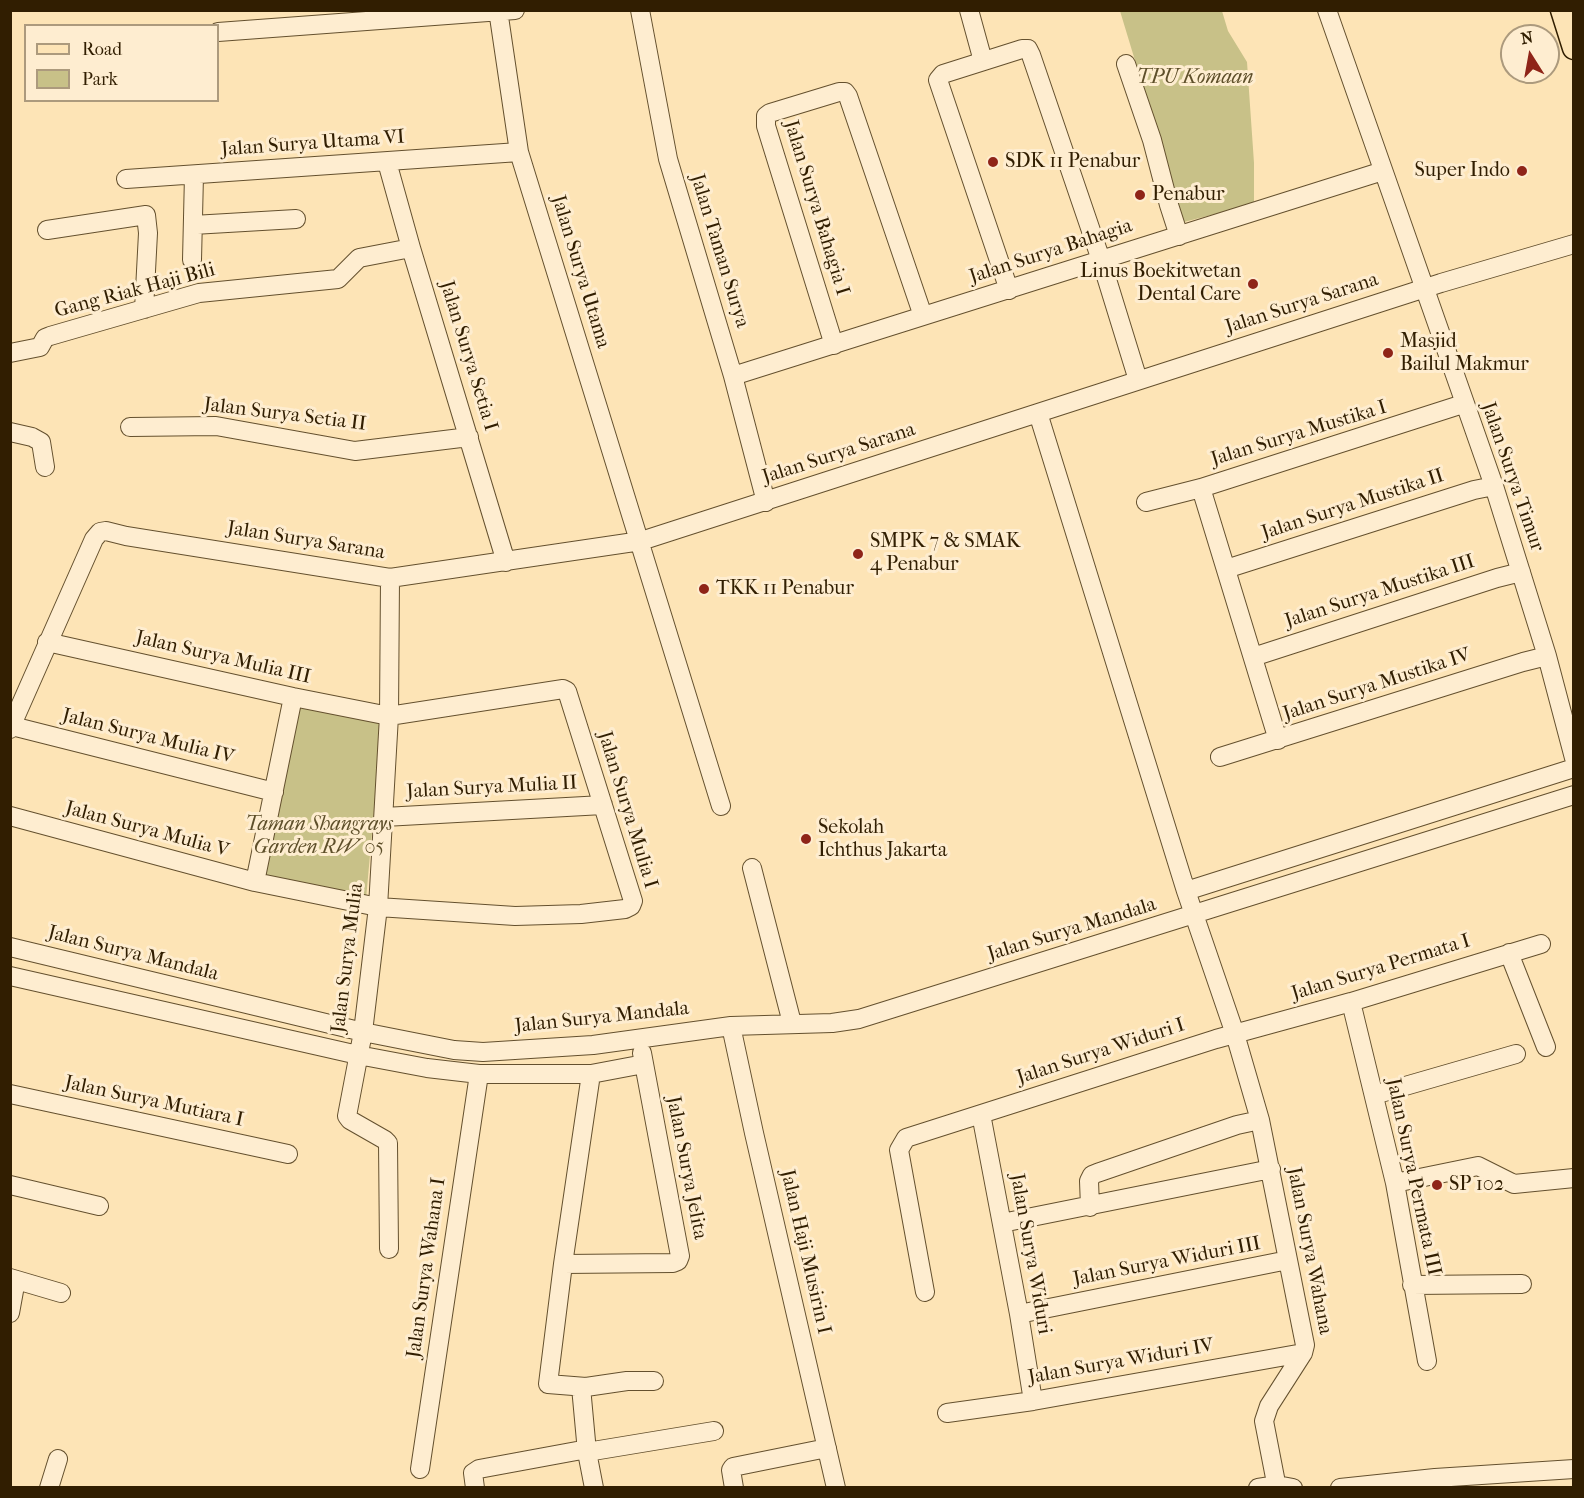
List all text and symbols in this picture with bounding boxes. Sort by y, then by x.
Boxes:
legend [24,24,219,102]
north arrow [1500,24,1560,84]
text: N [1519,27,1535,48]
text: Road [82,39,122,60]
park label: TPU Komaan [1136,66,1254,90]
text: Park [82,69,118,90]
street label: Jalan Surya Bahagia I [778,118,854,298]
street label: Jalan Surya Utama VI [220,126,406,162]
place label: SDK 11 Penabur [1005,150,1140,174]
marker: SDK 11 Penabur [986,155,1000,169]
place label: Super Indo [1415,159,1510,183]
marker: Super Indo [1515,164,1529,178]
street label: Jalan Taman Surya [684,171,754,331]
place label: Penabur [1152,183,1225,207]
marker: Penabur [1133,188,1147,202]
street label: Jalan Surya Utama [545,193,615,351]
street label: Jalan Surya Bahagia [967,214,1135,290]
street label: Gang Riak Haji Bili [52,258,218,324]
place label: Linus Boekitwetan Dental Care [1080,260,1241,307]
street label: Jalan Surya Sarana [1223,268,1381,340]
marker: Linus Boekitwetan Dental Care [1246,277,1260,291]
street label: Jalan Surya Setia I [434,278,502,434]
place label: Masjid Bailul Makmur [1400,330,1529,377]
marker: Masjid Bailul Makmur [1381,346,1395,360]
street label: Jalan Surya Setia II [202,393,368,437]
street label: Jalan Surya Mustika I [1208,396,1390,472]
street label: Jalan Surya Timur [1475,399,1549,555]
street label: Jalan Surya Sarana [760,418,918,490]
street label: Jalan Surya Mustika II [1259,464,1447,546]
street label: Jalan Surya Sarana [225,517,387,565]
place label: SMPK 7 & SMAK 4 Penabur [870,530,1020,577]
marker: SMPK 7 & SMAK 4 Penabur [851,547,865,561]
street label: Jalan Surya Mustika III [1282,550,1478,634]
place label: TKK 11 Penabur [716,577,854,601]
marker: TKK 11 Penabur [697,582,711,596]
street label: Jalan Surya Mulia III [133,626,313,690]
street label: Jalan Surya Mustika IV [1280,643,1474,727]
street label: Jalan Surya Mulia IV [60,704,236,770]
street label: Jalan Surya Mulia I [592,728,662,892]
street label: Jalan Surya Mulia II [406,772,578,804]
street label: Jalan Surya Mulia V [63,797,231,863]
park label: Taman Shangrays Garden RW 05 [245,813,393,860]
place label: Sekolah Ichthus Jakarta [818,816,947,863]
marker: Sekolah Ichthus Jakarta [799,832,813,846]
street label: Jalan Surya Mulia [327,882,369,1034]
street label: Jalan Surya Mandala [985,893,1159,967]
street label: Jalan Surya Mandala [45,921,221,987]
street label: Jalan Surya Permata I [1289,929,1473,1007]
street label: Jalan Surya Mandala [514,997,690,1039]
street label: Jalan Surya Widuri I [1014,1014,1188,1090]
street label: Jalan Surya Mutiara I [62,1071,246,1133]
street label: Jalan Surya Permata III [1380,1076,1446,1278]
street label: Jalan Surya Jelita [660,1094,712,1242]
street label: Jalan Surya Wahana [1281,1165,1337,1337]
street label: Jalan Haji Musirin I [774,1167,836,1337]
street label: Jalan Surya Widuri [1004,1172,1056,1336]
place label: SP 102 [1449,1173,1504,1197]
street label: Jalan Surya Wahana I [402,1176,452,1360]
marker: SP 102 [1430,1178,1444,1192]
street label: Jalan Surya Widuri III [1071,1232,1263,1292]
street label: Jalan Surya Widuri IV [1026,1334,1216,1390]

